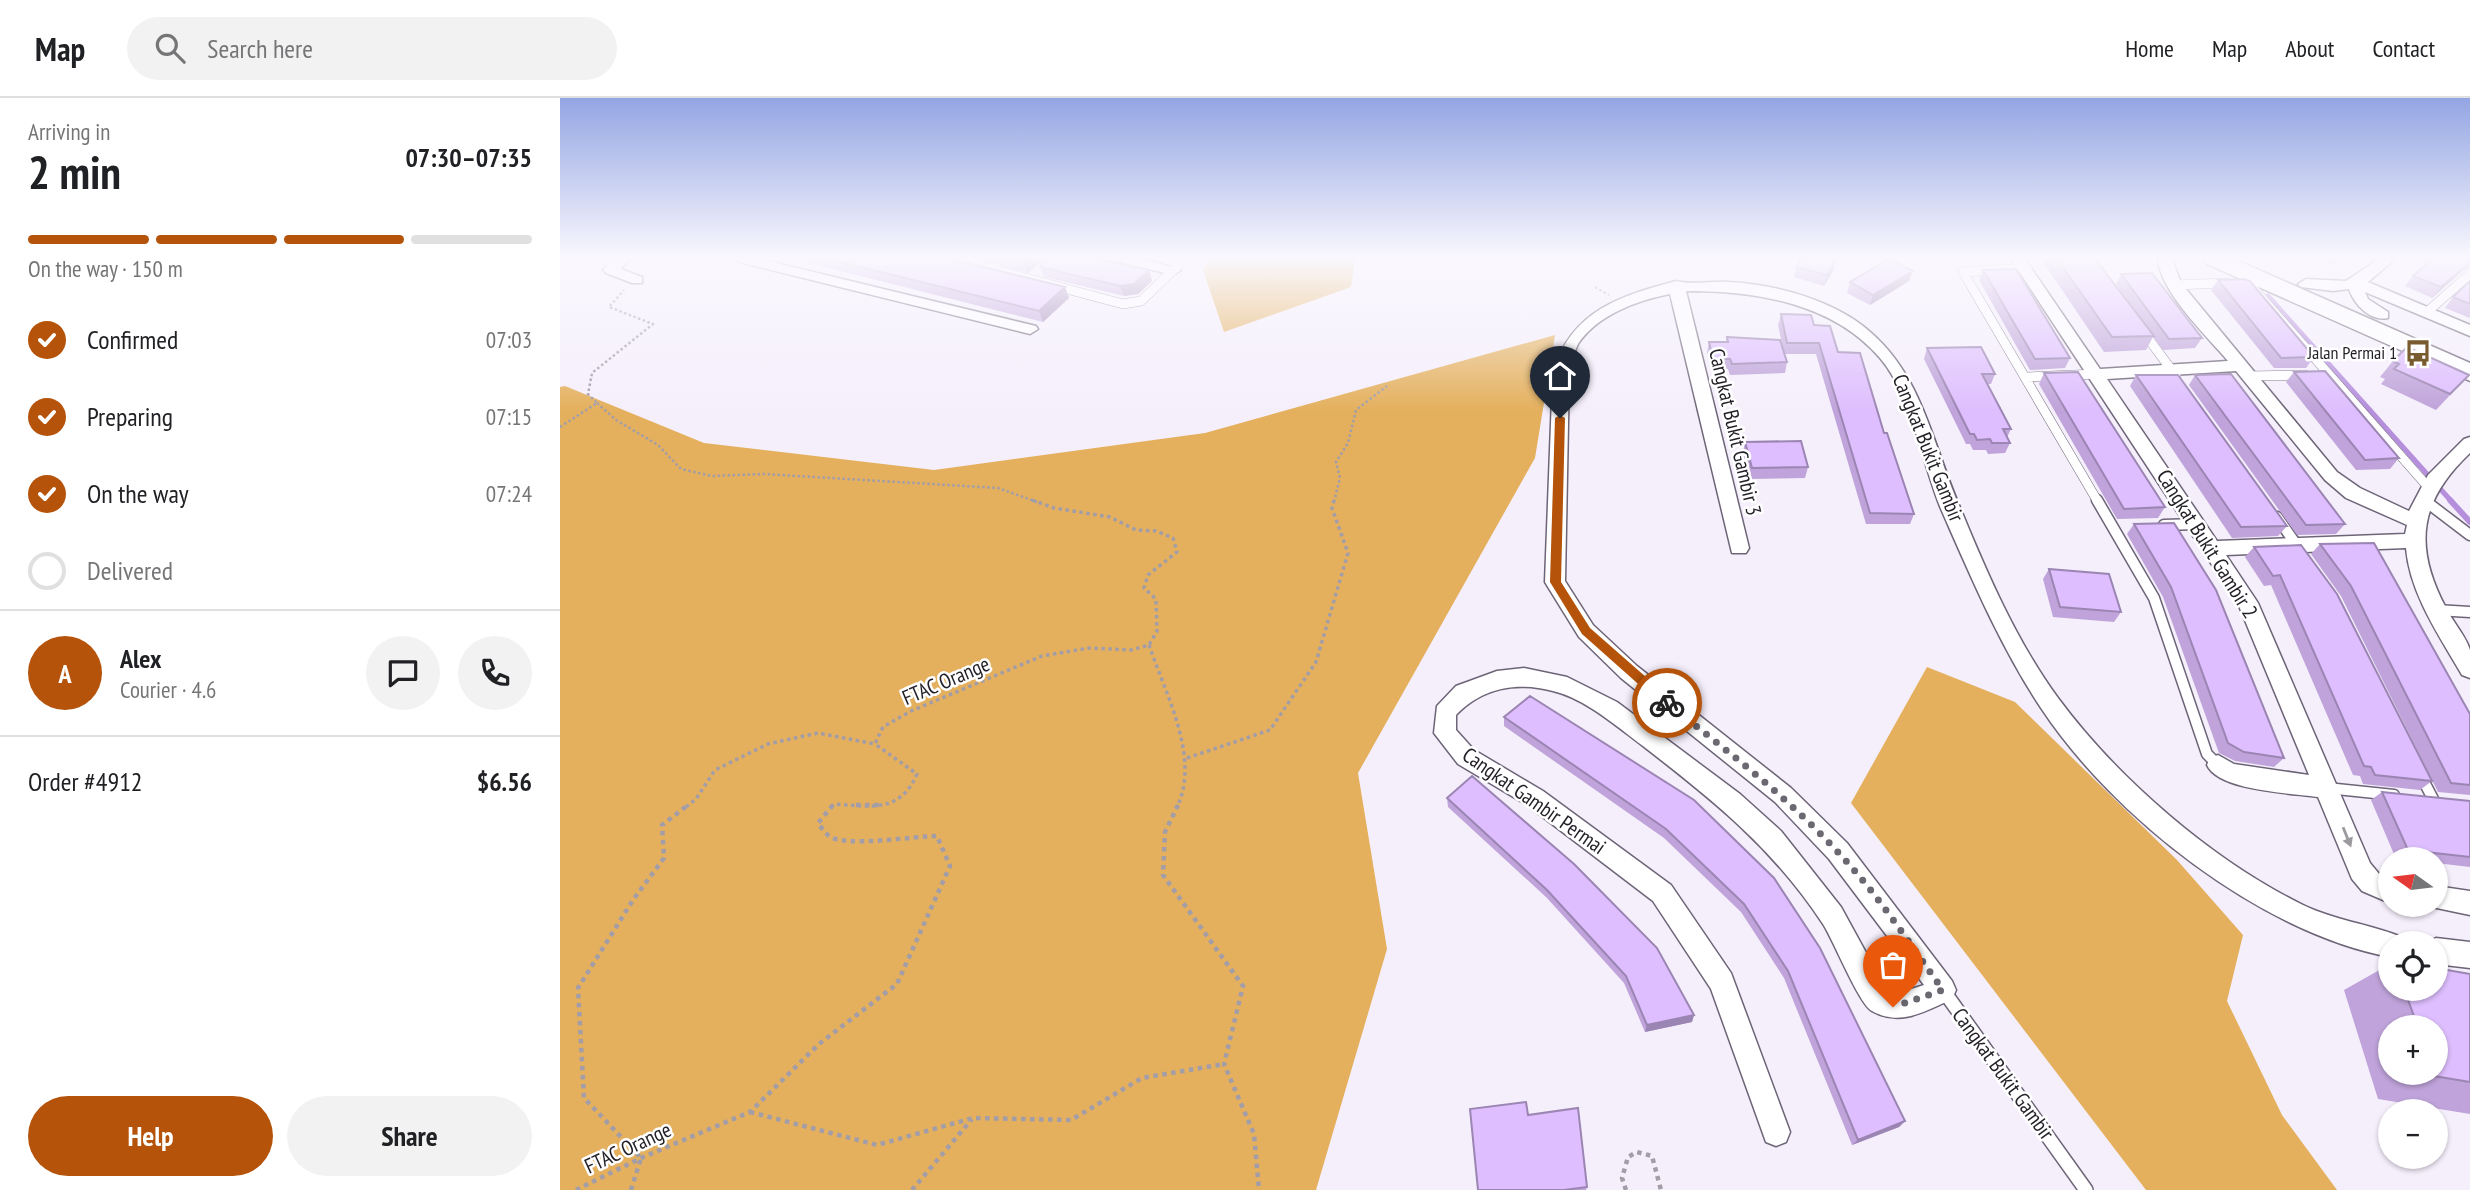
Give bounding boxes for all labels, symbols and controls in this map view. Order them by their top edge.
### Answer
search box [127,17,617,80]
text: Map [35,27,85,70]
icon: search [151,29,189,67]
text: Search here [207,32,313,65]
text: Home [2125,33,2174,64]
text: Map [2212,33,2247,64]
text: About [2285,33,2334,64]
text: Contact [2372,33,2435,64]
text: Arriving in [28,117,110,146]
text: 07:30–07:35 [405,141,532,174]
text: 2 min [28,142,121,202]
text: On the way · 150 m [28,254,183,283]
icon: check [28,321,66,359]
text: Confirmed [87,323,178,356]
text: 07:03 [486,325,532,354]
bus stop icon: Jalan Permai 1 [2403,338,2433,368]
place label: Jalan Permai 1 [2307,341,2397,364]
pin [1530,346,1590,418]
street label: Cangkat Bukit Gambir 3 [1703,346,1768,518]
icon: home [1541,357,1579,395]
street label: Cangkat Bukit Gambir [1887,370,1970,526]
icon: check [28,398,66,436]
text: Preparing [87,400,173,433]
text: 07:15 [486,402,532,431]
street label: Cangkat Bukit Gambir 2 [2151,464,2264,623]
icon: check [28,475,66,513]
text: On the way [87,477,189,510]
text: 07:24 [486,479,532,508]
text: Delivered [87,554,173,587]
button: chat [366,636,440,710]
button: phone [458,636,532,710]
text: Alex [120,642,161,675]
street label: FTAC Orange [898,650,994,711]
text: A [58,657,72,690]
courier [1632,668,1702,738]
text: Courier · 4.6 [120,675,216,704]
icon: bike [1648,684,1686,722]
street label: Cangkat Gambir Permai [1457,741,1611,860]
text: Order #4912 [28,765,143,798]
text: $6.56 [477,765,532,798]
one-way arrow [2341,827,2352,848]
north arrow [2378,847,2448,917]
map controls [2378,847,2448,1169]
button: locate [2378,931,2448,1001]
pin [1863,935,1923,1007]
icon: bag [1874,946,1912,984]
street label: Cangkat Bukit Gambir [1946,1002,2060,1145]
button: + [2378,1015,2448,1085]
button: Help [28,1096,273,1176]
button: Share [287,1096,532,1176]
button: − [2378,1099,2448,1169]
street label: FTAC Orange [580,1116,675,1179]

